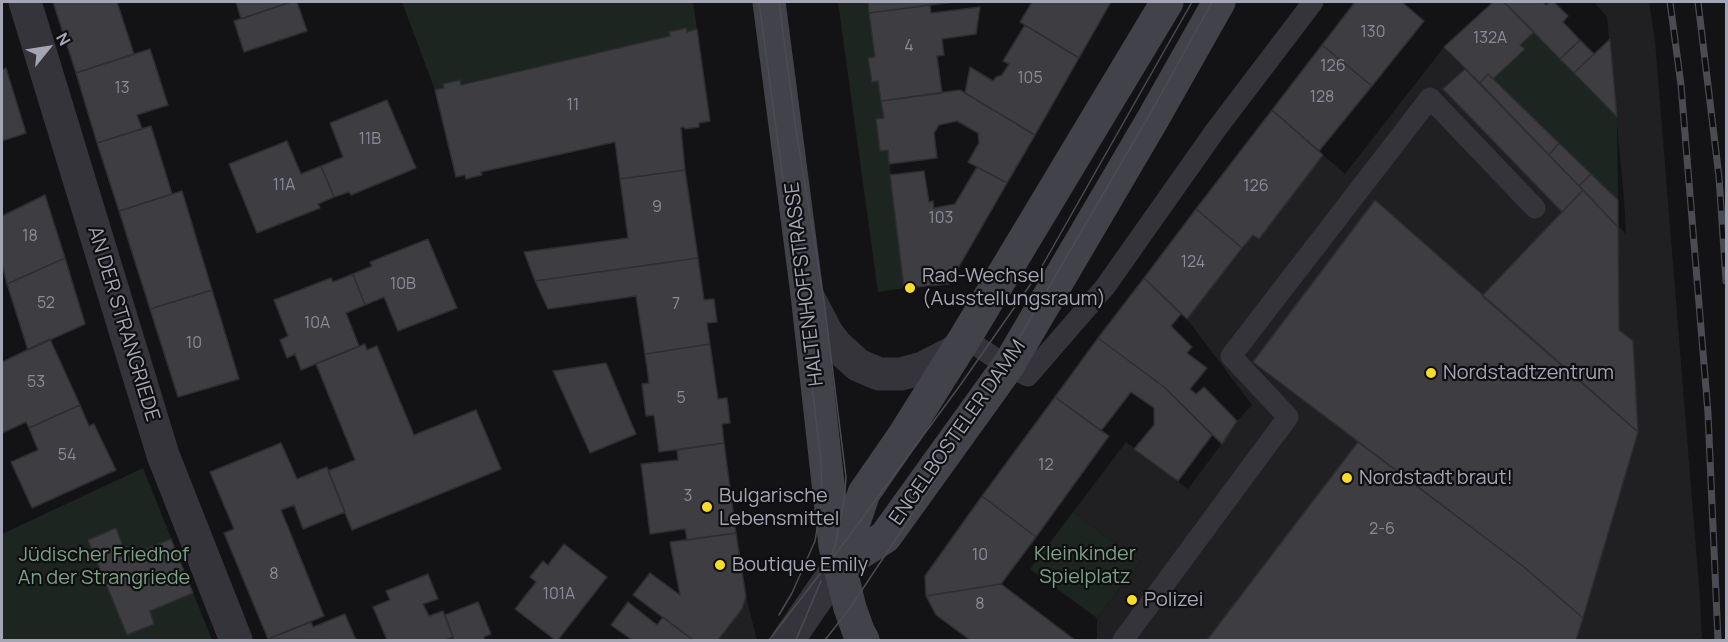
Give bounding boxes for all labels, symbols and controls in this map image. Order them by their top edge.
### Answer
north arrow [18,18,78,78]
house number: 130 [1361,23,1385,43]
text: N [51,29,76,49]
house number: 132A [1473,29,1507,49]
house number: 4 [904,37,914,57]
house number: 126 [1320,57,1346,77]
house number: 105 [1017,69,1043,89]
house number: 13 [114,79,130,99]
house number: 128 [1310,88,1334,108]
house number: 11 [567,96,579,116]
house number: 11B [359,130,381,150]
house number: 11A [273,176,295,196]
house number: 126 [1243,177,1269,197]
street label: HALTENHOFFSTRASSE [781,181,829,387]
house number: 9 [652,198,662,218]
house number: 103 [929,209,953,229]
street label: AN DER STRANGRIEDE [82,224,164,424]
house number: 18 [22,227,38,247]
house number: 124 [1181,253,1205,273]
place label: Rad-Wechsel (Ausstellungsraum) [922,264,1106,311]
house number: 10B [390,275,416,295]
marker: Rad-Wechsel (Ausstellungsraum) [903,281,917,295]
house number: 52 [37,294,55,314]
house number: 7 [672,295,680,315]
house number: 10A [304,314,330,334]
house number: 10 [186,334,202,354]
street label: ENGELBOSTELER DAMM [885,336,1031,530]
place label: Nordstadtzentrum [1443,361,1614,385]
marker: Nordstadtzentrum [1424,366,1438,380]
house number: 53 [27,373,45,393]
house number: 5 [676,389,686,409]
house number: 54 [58,446,76,466]
house number: 12 [1038,456,1054,476]
place label: Nordstadt braut! [1359,466,1513,490]
marker: Nordstadt braut! [1340,471,1354,485]
place label: Bulgarische Lebensmittel [719,484,839,531]
house number: 3 [684,487,692,507]
marker: Bulgarische Lebensmittel [700,500,714,514]
house number: 2-6 [1369,520,1395,540]
park label: Kleinkinder Spielplatz [1034,542,1136,589]
park label: Jüdischer Friedhof An der Strangriede [18,543,190,590]
house number: 10 [972,546,988,566]
place label: Boutique Emily [732,553,868,577]
marker: Boutique Emily [713,558,727,572]
house number: 8 [269,565,279,585]
house number: 101A [543,585,575,605]
place label: Polizei [1144,588,1203,612]
marker: Polizei [1125,593,1139,607]
house number: 8 [975,595,985,615]

